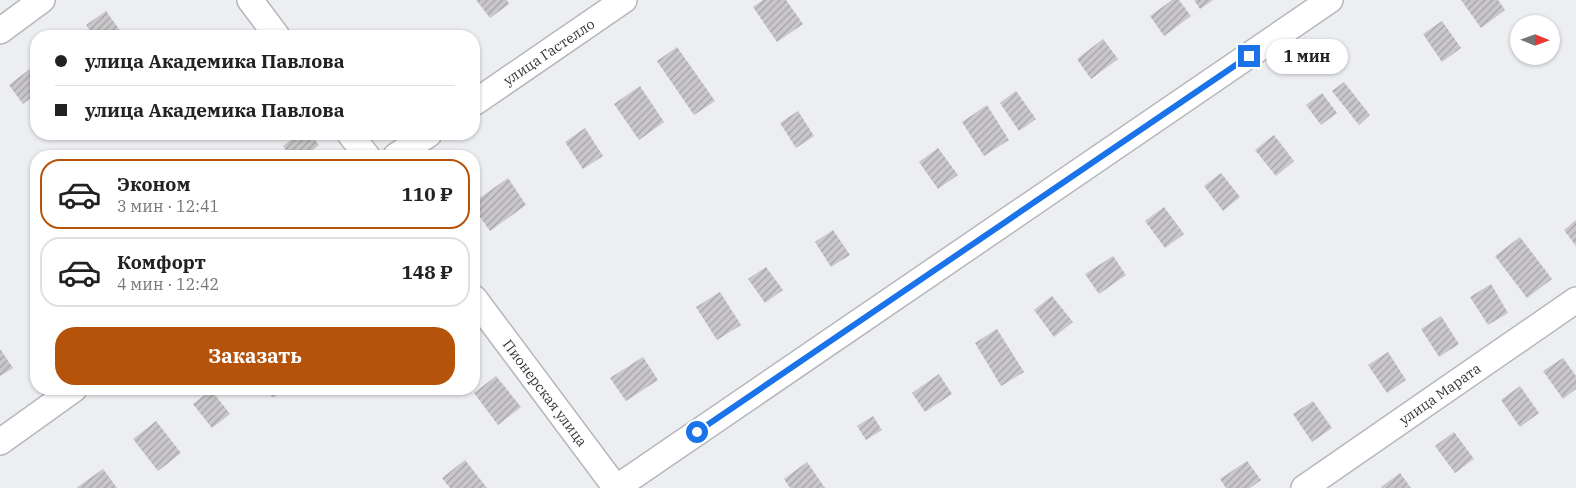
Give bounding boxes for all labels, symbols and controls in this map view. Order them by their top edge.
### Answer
street label: улица Гастелло [500,15,598,89]
north arrow [1510,15,1560,65]
map controls [1510,15,1560,65]
callout: 1 мин [1266,38,1349,74]
route end [1238,45,1260,67]
text: 1 мин [1284,46,1330,66]
text: улица Академика Павлова [85,49,345,73]
text: улица Академика Павлова [85,98,345,122]
icon: car [57,172,102,217]
text: Эконом [117,172,190,196]
text: 110 ₽ [401,182,453,206]
text: 3 мин · 12:41 [117,196,219,216]
icon: car [57,250,102,295]
text: Комфорт [117,250,206,274]
text: 148 ₽ [401,260,453,284]
text: 4 мин · 12:42 [117,274,219,294]
button: Заказать [55,327,455,385]
street label: Пионерская улица [499,336,591,450]
street label: улица Марата [1396,359,1485,429]
route start [686,421,708,443]

